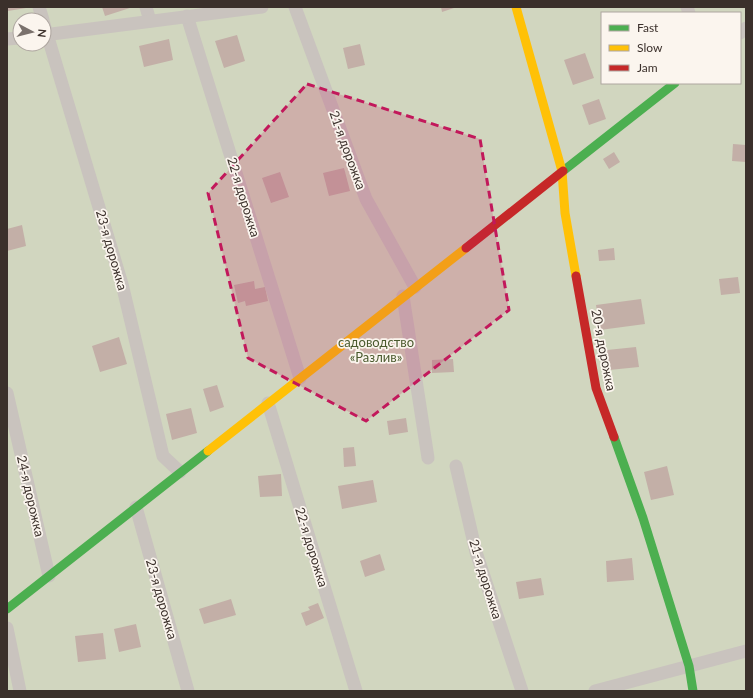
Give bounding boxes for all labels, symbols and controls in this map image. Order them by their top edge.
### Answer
north arrow [12,12,52,52]
legend [601,12,741,84]
text: Fast [637,20,659,35]
text: N [35,28,49,38]
text: Slow [637,40,663,55]
text: Jam [637,60,658,75]
street label: 21-я дорожка [326,108,370,192]
street label: 22-я дорожка [224,155,264,239]
street label: 23-я дорожка [93,208,131,292]
street label: 20-я дорожка [588,308,620,392]
park label: садоводство «Разлив» [338,334,414,365]
street label: 24-я дорожка [14,454,48,538]
street label: 22-я дорожка [292,505,332,589]
street label: 21-я дорожка [466,537,506,621]
street label: 23-я дорожка [143,557,181,641]

